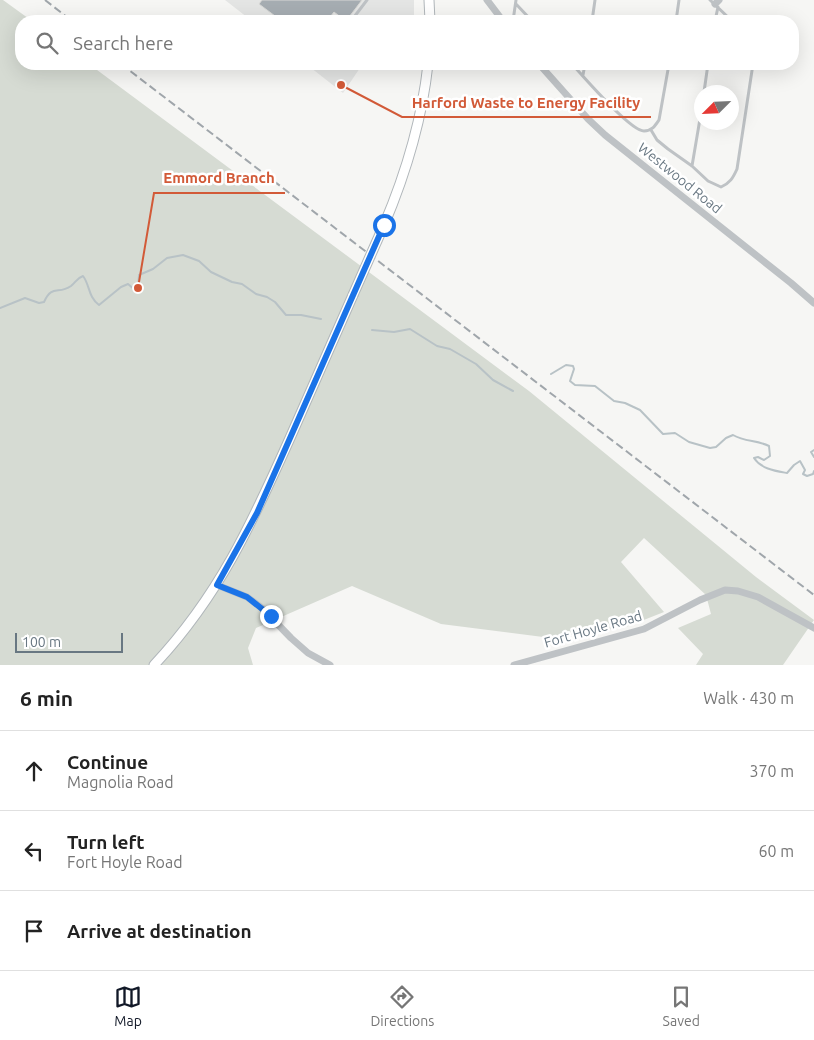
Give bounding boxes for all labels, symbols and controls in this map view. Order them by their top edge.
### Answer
search box [15,15,799,70]
icon: search [33,29,61,57]
text: Search here [73,32,173,54]
north arrow [694,85,739,130]
callout: Harford Waste to Energy Facility [402,87,651,117]
text: Harford Waste to Energy Facility [412,94,640,111]
street label: Westwood Road [635,139,725,217]
callout: Emmord Branch [154,163,285,193]
text: Emmord Branch [163,169,275,186]
route start [373,214,396,237]
route end [260,605,283,628]
street label: Fort Hoyle Road [542,607,644,651]
scale bar [15,630,122,653]
text: 100 m [22,634,61,650]
text: 6 min [20,686,73,710]
text: Walk · 430 m [703,689,794,707]
text: Continue [67,751,148,773]
icon: ahead [20,757,48,785]
text: 370 m [749,762,794,780]
text: Magnolia Road [67,773,174,791]
text: Turn left [67,831,145,853]
icon: left [20,837,48,865]
text: 60 m [758,842,794,860]
text: Fort Hoyle Road [67,853,183,871]
icon: arrive [20,917,48,945]
text: Arrive at destination [67,920,252,942]
tab: Map [114,983,142,1029]
tab: Directions [370,983,434,1029]
tab: Saved [663,983,700,1029]

